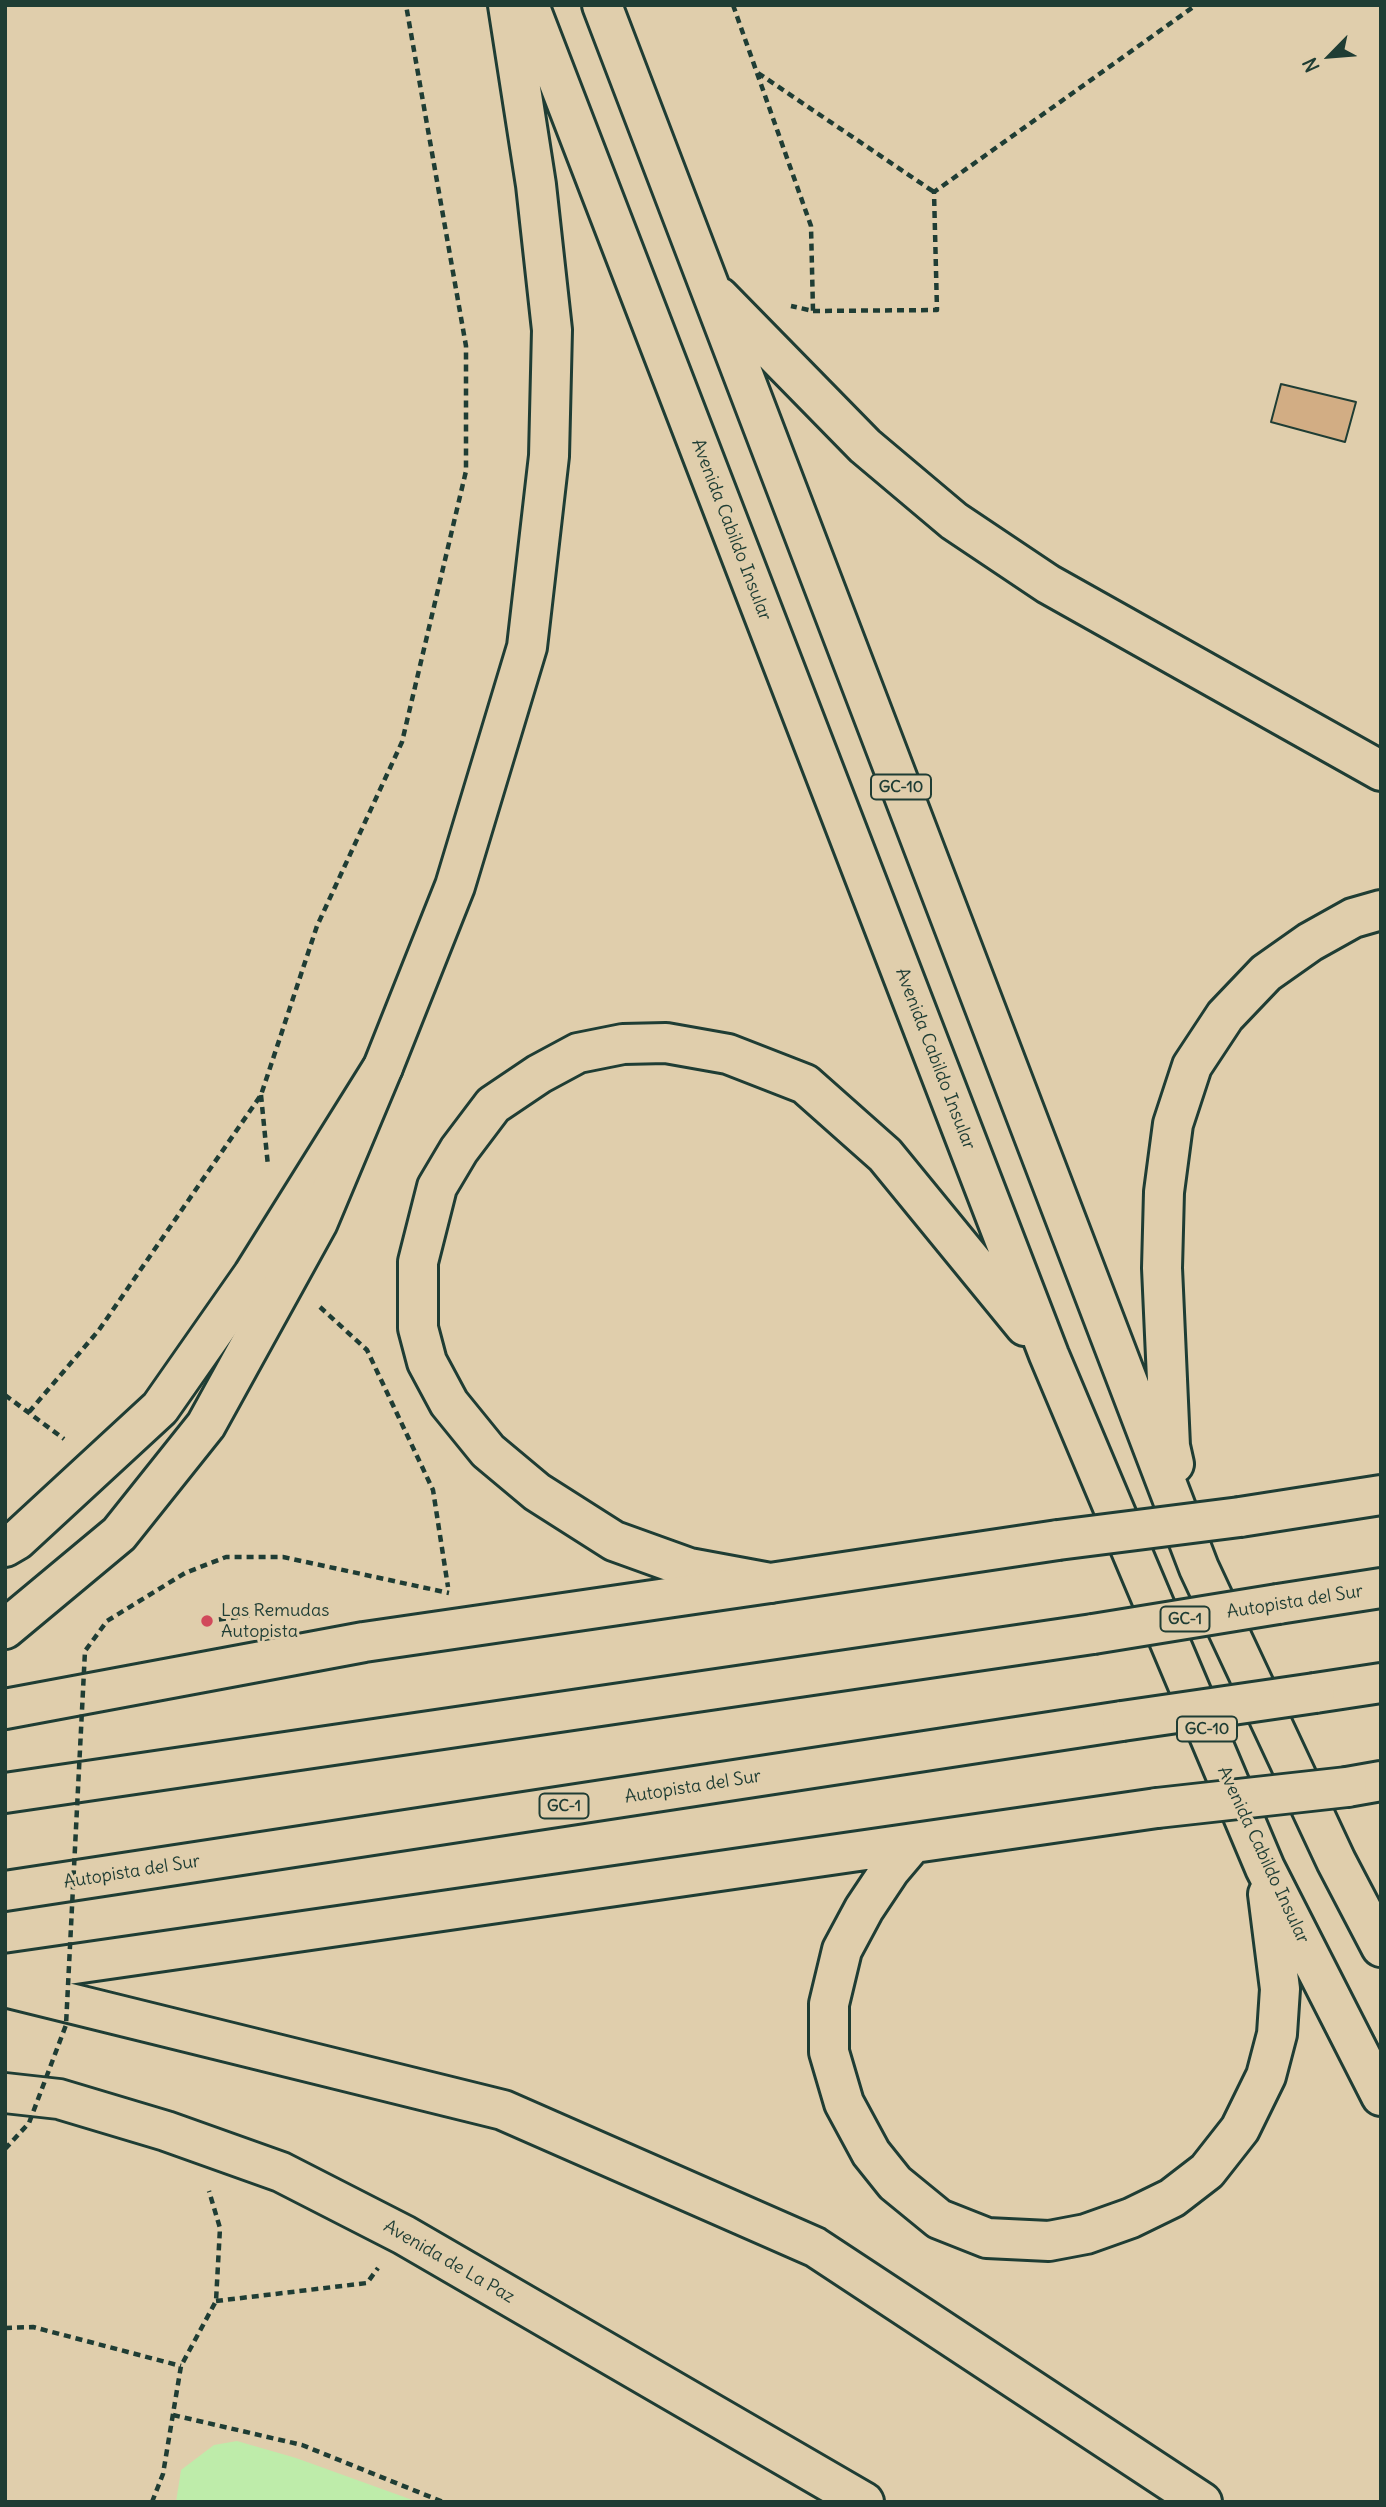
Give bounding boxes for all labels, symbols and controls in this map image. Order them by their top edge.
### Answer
north arrow [1295,21,1365,91]
text: N [1297,54,1325,76]
street label: Avenida Cabildo Insular [686,436,776,624]
road number: GC-10 [871,774,931,800]
street label: Avenida Cabildo Insular [890,965,980,1153]
street label: Autopista del Sur [1225,1581,1365,1623]
place label: Las Remudas Autopista [221,1600,329,1642]
road number: GC-1 [1160,1606,1210,1632]
marker: Las Remudas Autopista [199,1613,215,1629]
road number: GC-10 [1177,1716,1237,1742]
street label: Avenida Cabildo Insular [1212,1763,1314,1947]
street label: Autopista del Sur [623,1766,763,1808]
road number: GC-1 [540,1794,588,1818]
street label: Autopista del Sur [62,1851,202,1893]
street label: Avenida de La Paz [380,2216,518,2308]

